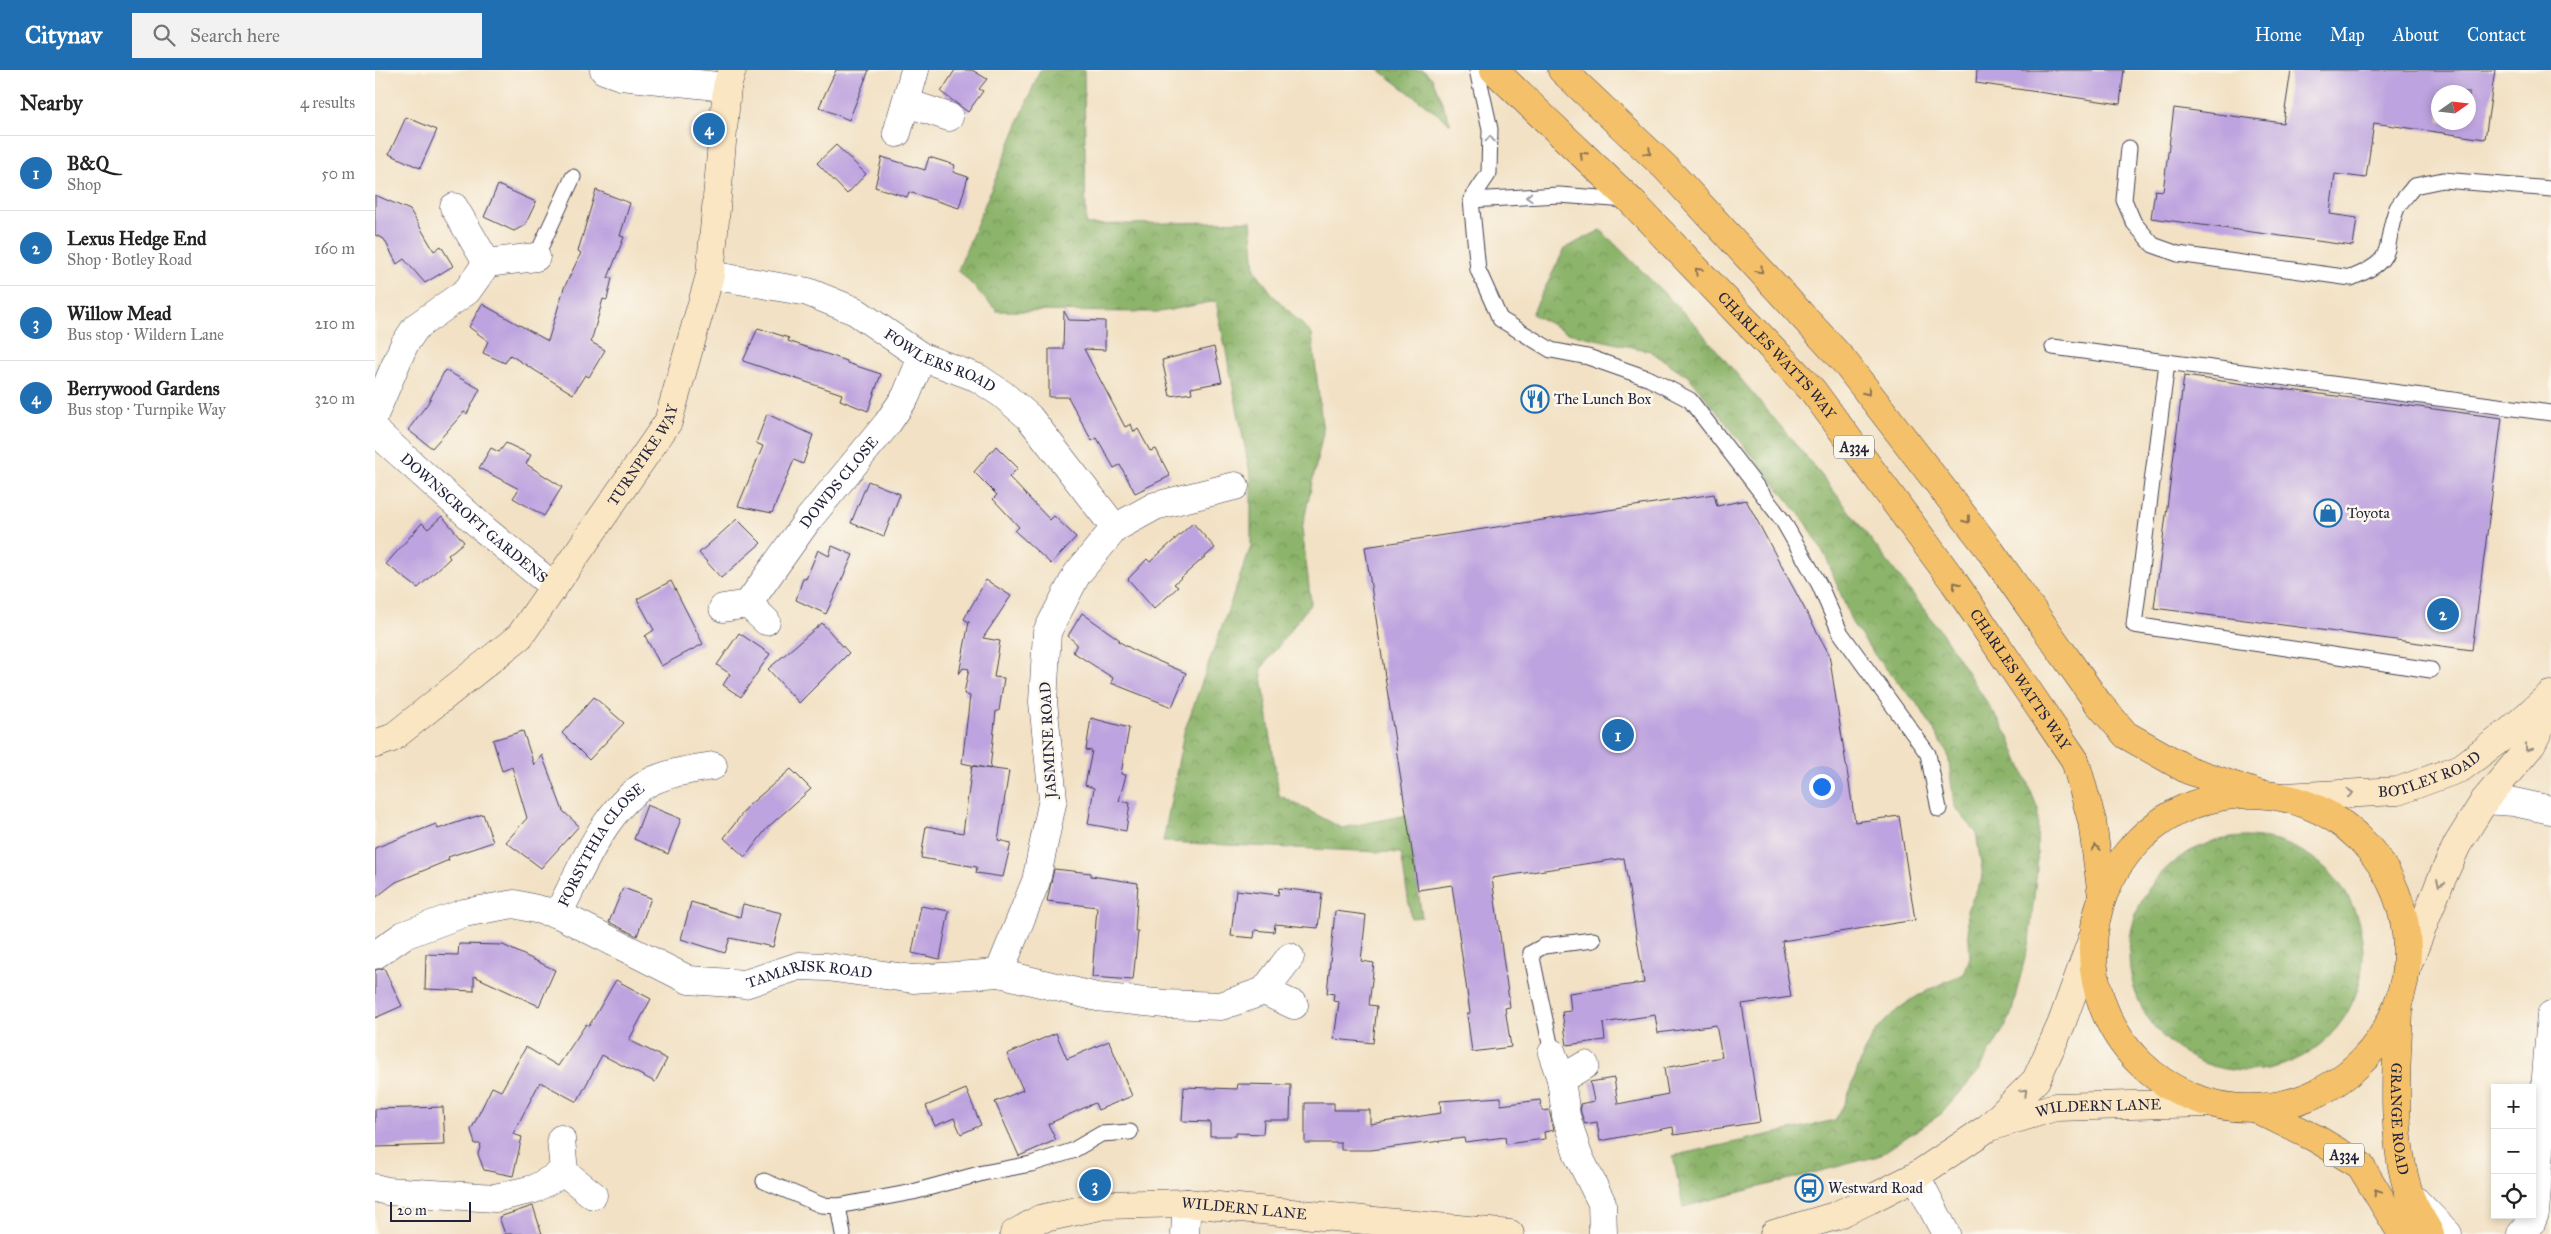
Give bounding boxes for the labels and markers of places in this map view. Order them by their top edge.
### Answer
pin: 4 [693,110,725,148]
restaurant icon: The Lunch Box [1520,384,1550,414]
place label: The Lunch Box [1554,390,1652,408]
shop icon: Toyota [2313,498,2343,528]
place label: Toyota [2347,504,2390,522]
pin: 2 [2427,595,2459,633]
pin: 1 [1602,716,1634,754]
pin: 3 [1079,1166,1111,1204]
bus stop icon: Westward Road [1794,1173,1824,1203]
place label: Westward Road [1828,1179,1924,1197]

